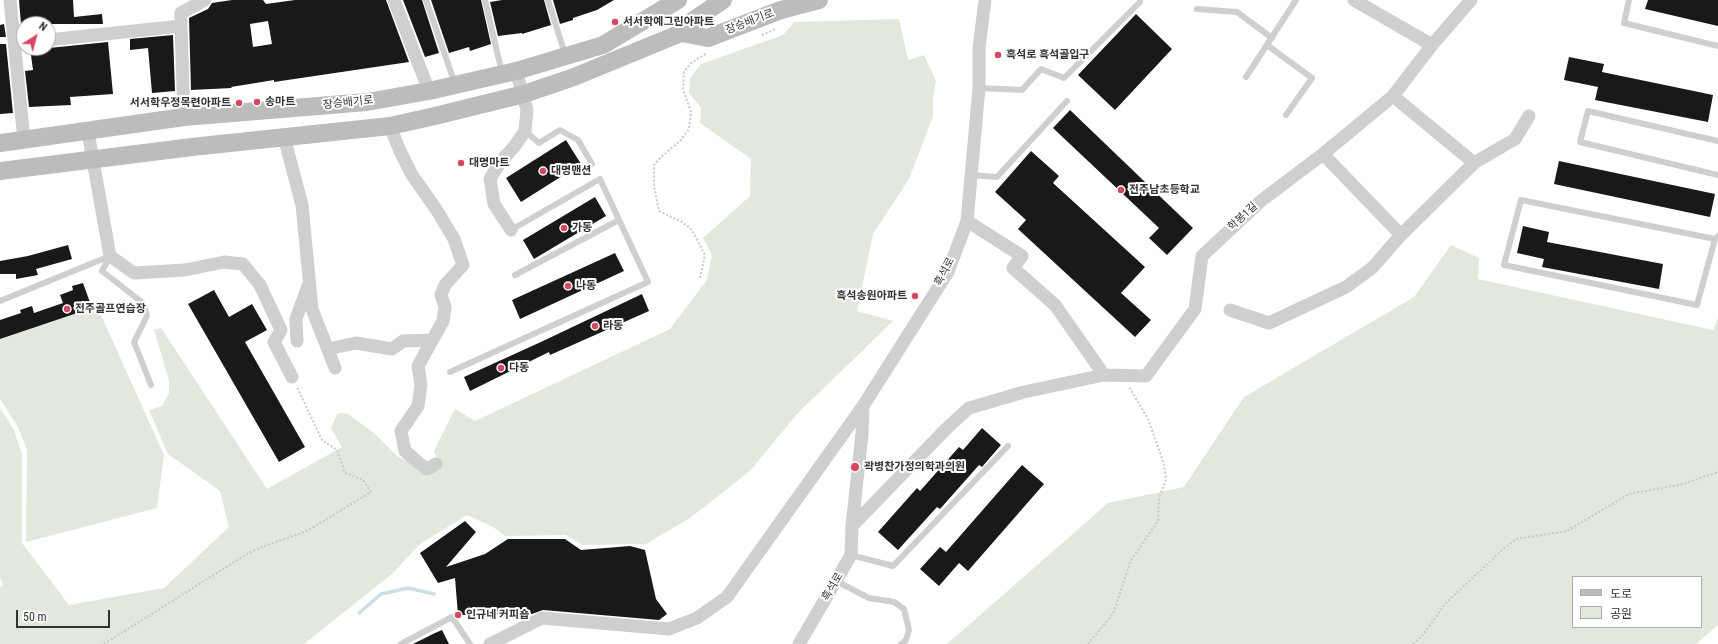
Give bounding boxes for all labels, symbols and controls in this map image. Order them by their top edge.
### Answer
street label: 장승배기로 [724,7,776,37]
place label: 서서학예그린아파트 [623,15,714,29]
north arrow [16,16,56,56]
marker: 서서학예그린아파트 [610,17,620,27]
text: N [36,19,49,34]
place label: 흑석로 흑석골입구 [1006,48,1089,62]
marker: 흑석로 흑석골입구 [993,50,1003,60]
street label: 장승배기로 [322,94,374,112]
place label: 송마트 [265,95,295,109]
place label: 서서학우정목련아파트 [130,96,231,110]
marker: 송마트 [252,97,262,107]
marker: 서서학우정목련아파트 [234,98,244,108]
place label: 대명마트 [469,156,509,170]
marker: 대명마트 [456,158,466,168]
place label: 대명맨션 [551,164,591,178]
marker: 대명맨션 [538,166,548,176]
place label: 전주남초등학교 [1129,183,1200,197]
marker: 전주남초등학교 [1116,185,1126,195]
street label: 학봉1길 [1225,200,1261,234]
place label: 가동 [572,221,592,235]
marker: 가동 [559,223,569,233]
street label: 흑석로 [932,255,958,289]
place label: 나동 [576,279,596,293]
marker: 나동 [563,281,573,291]
place label: 흑석송원아파트 [836,289,907,303]
marker: 흑석송원아파트 [910,291,920,301]
place label: 전주골프연습장 [75,302,146,316]
marker: 전주골프연습장 [62,304,72,314]
place label: 라동 [603,319,623,333]
marker: 라동 [590,321,600,331]
place label: 다동 [509,361,529,375]
marker: 다동 [496,363,506,373]
place label: 곽병찬가정의학과의원 [864,460,965,474]
marker: 곽병찬가정의학과의원 [849,461,861,473]
street label: 흑석로 [820,571,846,603]
legend [1572,576,1702,628]
text: 도로 [1610,587,1632,601]
scale bar [18,602,112,628]
text: 공원 [1610,607,1632,621]
place label: 인규네 커피숍 [466,608,529,622]
text: 50 m [23,610,47,624]
marker: 인규네 커피숍 [453,610,463,620]

